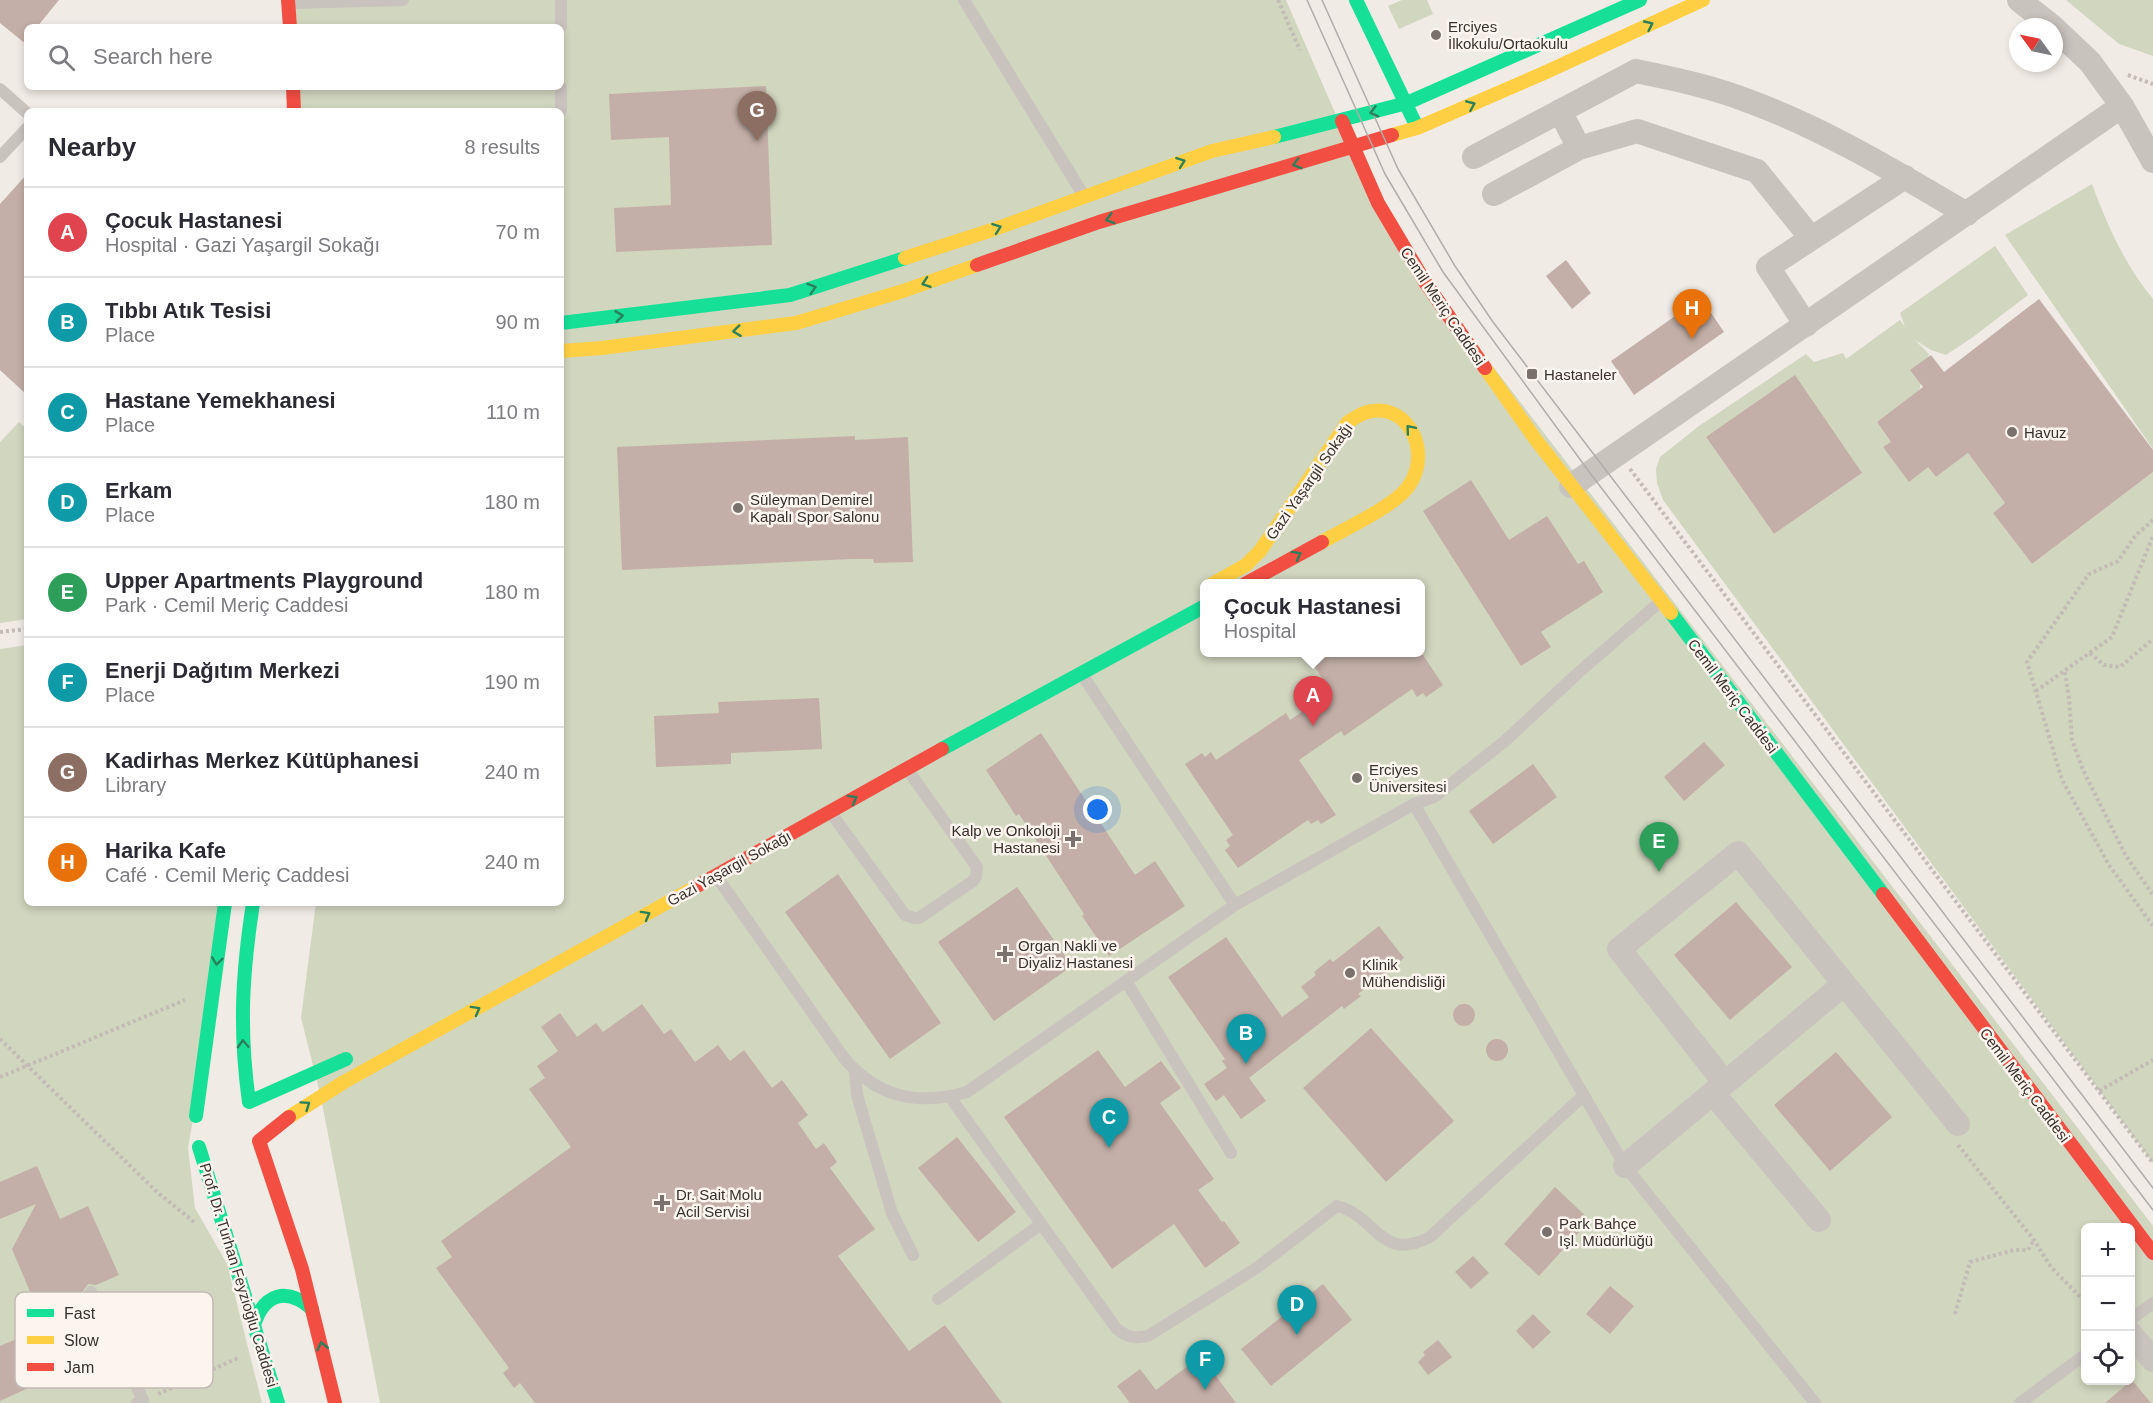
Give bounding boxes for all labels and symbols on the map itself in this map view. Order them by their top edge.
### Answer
place label: Erciyes İlkokulu/Ortaokulu [1448,18,1568,52]
north arrow [2009,18,2063,72]
one-way arrow [1643,20,1654,32]
marker: Erciyes İlkokulu/Ortaokulu [1429,28,1443,42]
pin: G [738,92,777,141]
one-way arrow [1465,100,1476,112]
one-way arrow [1369,104,1379,117]
one-way arrow [1175,157,1186,170]
one-way arrow [1292,157,1303,169]
one-way arrow [1105,211,1115,224]
one-way arrow [991,223,1002,236]
street label: Cemil Meriç Caddesi [1397,244,1489,368]
one-way arrow [921,276,932,288]
one-way arrow [806,283,817,295]
pin: H [1672,290,1712,339]
one-way arrow [615,310,624,323]
one-way arrow [733,324,742,336]
place label: Hastaneler [1544,366,1617,383]
marker: Hastaneler [1525,367,1539,381]
street label: Gazi Yaşargil Sokağı [1262,419,1356,543]
place label: Havuz [2024,424,2067,441]
one-way arrow [1406,425,1417,436]
marker: Havuz [2005,425,2019,439]
place label: Süleyman Demirel Kapalı Spor Salonu [750,491,879,525]
marker: Süleyman Demirel Kapalı Spor Salonu [731,501,745,515]
one-way arrow [1291,551,1301,562]
street label: Cemil Meriç Caddesi [1685,636,1781,756]
pin: A [1294,676,1332,726]
place label: Erciyes Üniversitesi [1369,761,1447,795]
marker: Erciyes Üniversitesi [1350,771,1364,785]
one-way arrow [847,795,857,806]
your location [1083,795,1112,824]
place label: Kalp ve Onkoloji Hastanesi [952,822,1060,856]
pin: E [1640,822,1678,872]
street label: Gazi Yaşargil Sokağı [664,827,794,909]
marker: Kalp ve Onkoloji Hastanesi [1064,830,1082,848]
one-way arrow [640,911,650,922]
place label: Organ Nakli ve Diyaliz Hastanesi [1018,937,1133,971]
marker: Organ Nakli ve Diyaliz Hastanesi [996,945,1014,963]
one-way arrow [211,956,223,966]
place label: Klinik Mühendisliği [1362,956,1445,990]
marker: Klinik Mühendisliği [1343,966,1357,980]
one-way arrow [470,1006,480,1017]
pin: B [1226,1014,1266,1064]
street label: Cemil Meriç Caddesi [1977,1025,2073,1145]
one-way arrow [236,1040,249,1049]
pin: C [1090,1098,1128,1148]
one-way arrow [299,1101,310,1112]
street label: Prof. Dr. Turhan Feyzioğlu Caddesi [197,1161,281,1389]
place label: Dr. Sait Molu Acil Servisi [676,1186,762,1220]
marker: Dr. Sait Molu Acil Servisi [653,1194,671,1212]
place label: Park Bahçe Işl. Müdürlüğü [1559,1215,1653,1249]
marker: Park Bahçe Işl. Müdürlüğü [1540,1225,1554,1239]
pin: D [1278,1286,1316,1335]
legend [15,1292,213,1388]
text: Fast [64,1305,96,1322]
text: Slow [64,1332,99,1349]
pin: F [1186,1340,1224,1390]
one-way arrow [316,1341,329,1351]
text: Jam [64,1359,94,1376]

